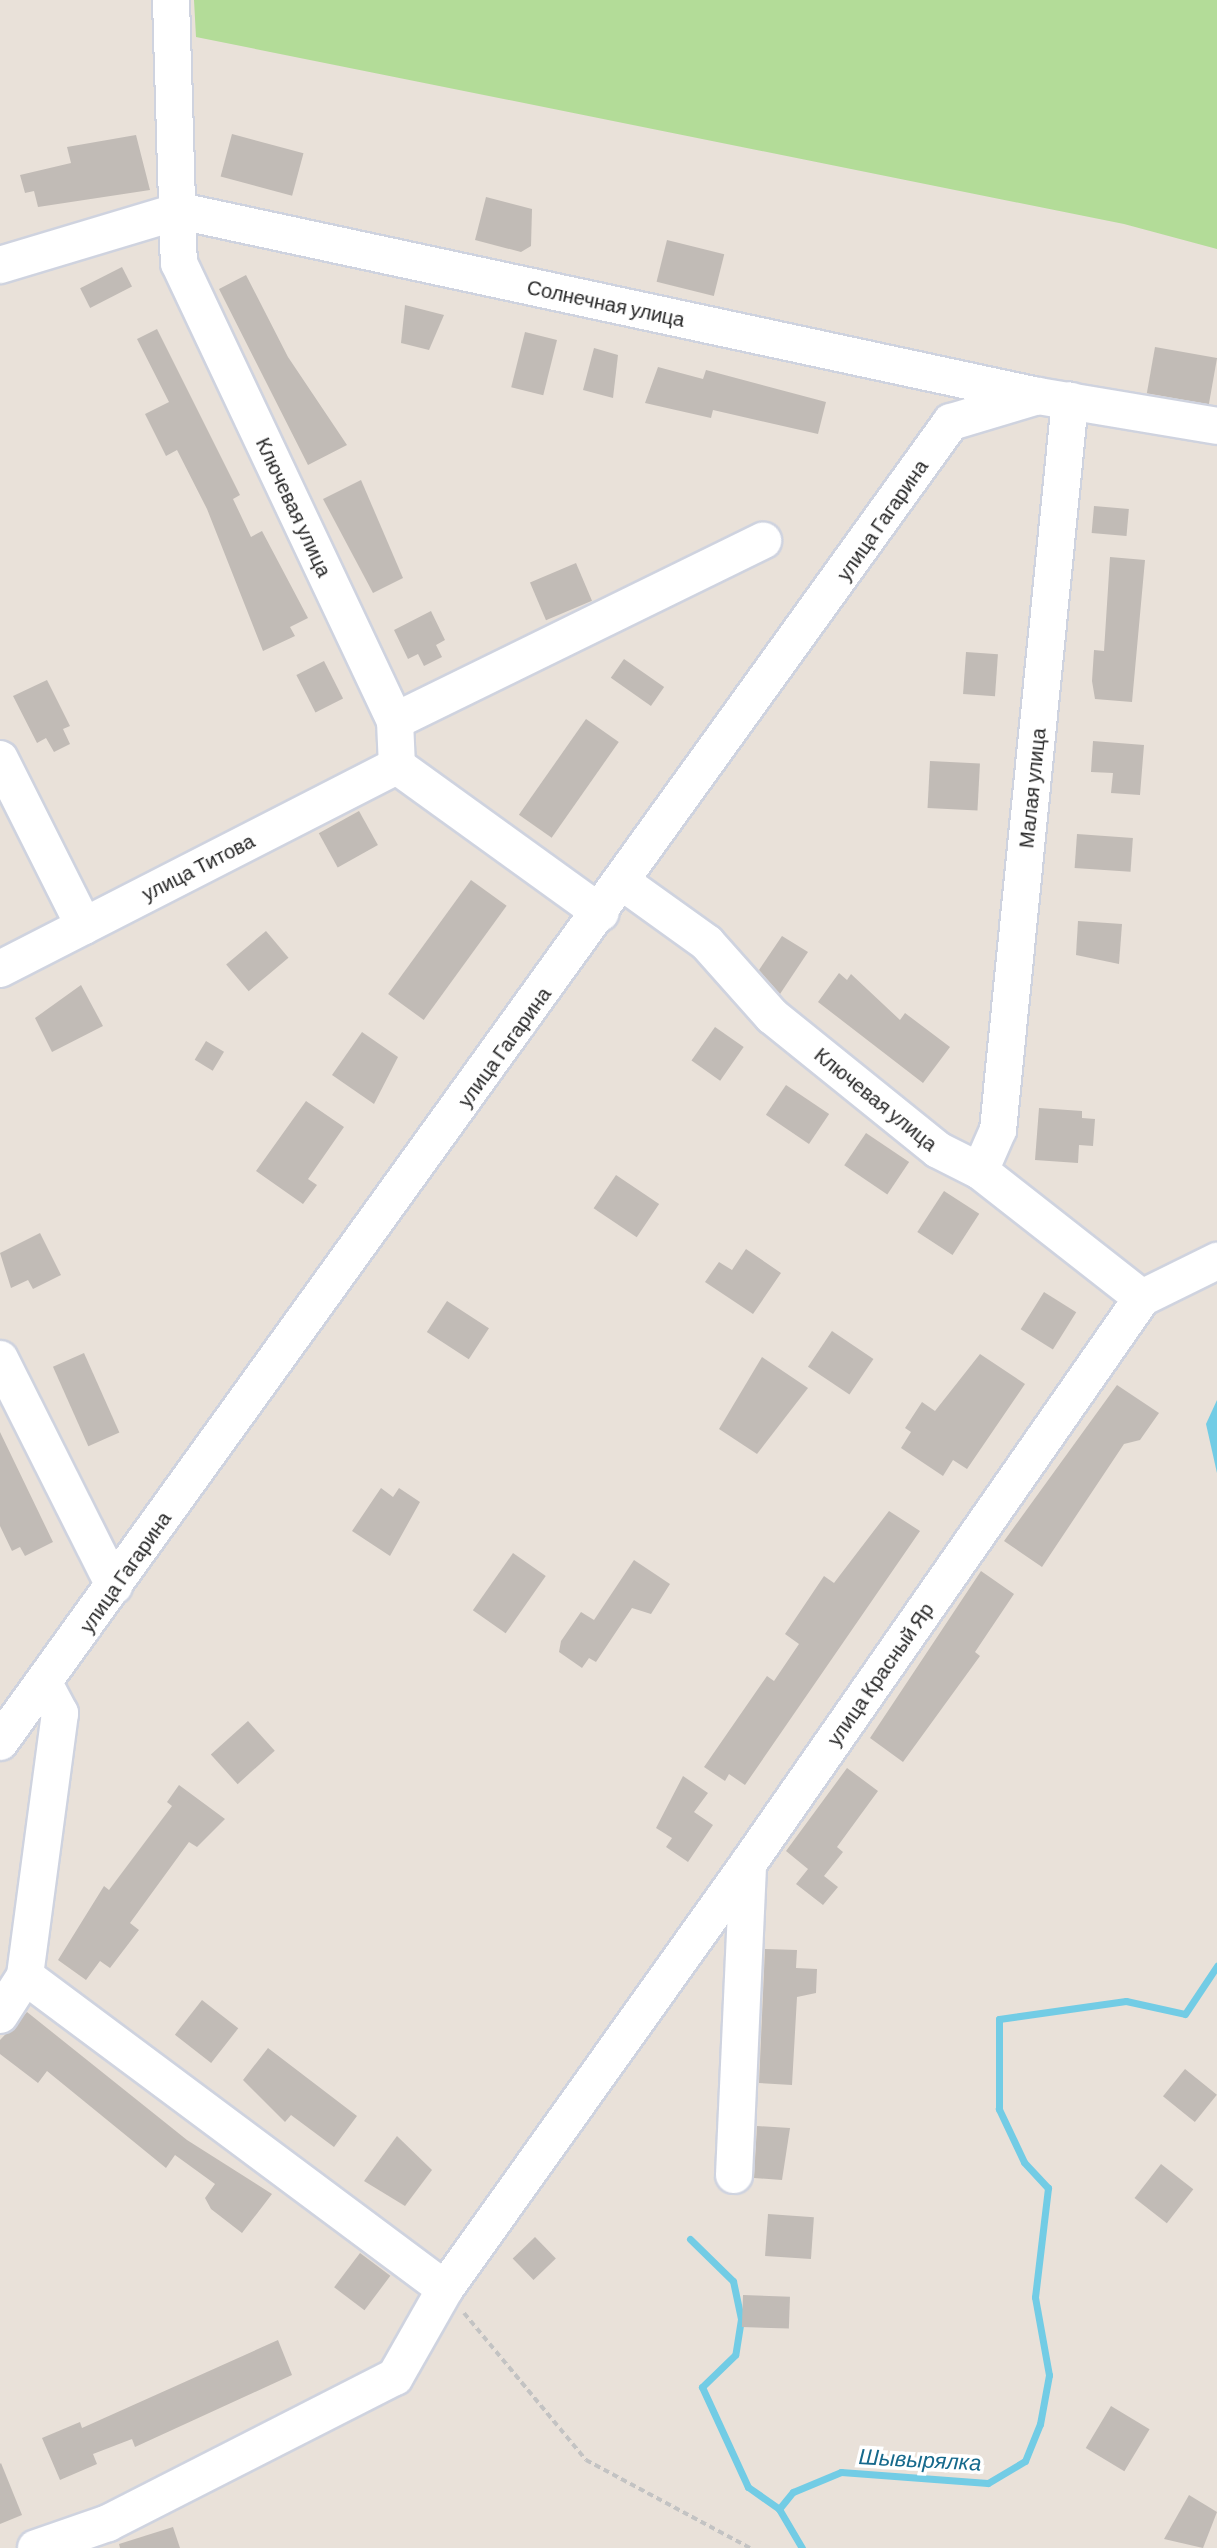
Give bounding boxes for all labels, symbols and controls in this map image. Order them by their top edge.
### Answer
street label: Солнечная улица [525,275,687,331]
street label: Ключевая улица [251,434,337,580]
street label: улица Гагарина [831,455,933,585]
street label: Малая улица [1014,727,1050,849]
street label: улица Титова [138,828,258,906]
street label: улица Гагарина [452,982,556,1112]
street label: Ключевая улица [810,1042,942,1156]
street label: улица Гагарина [74,1507,176,1637]
street label: улица Красный Яр [822,1598,938,1750]
water label: Шывырялка [858,2443,982,2475]

